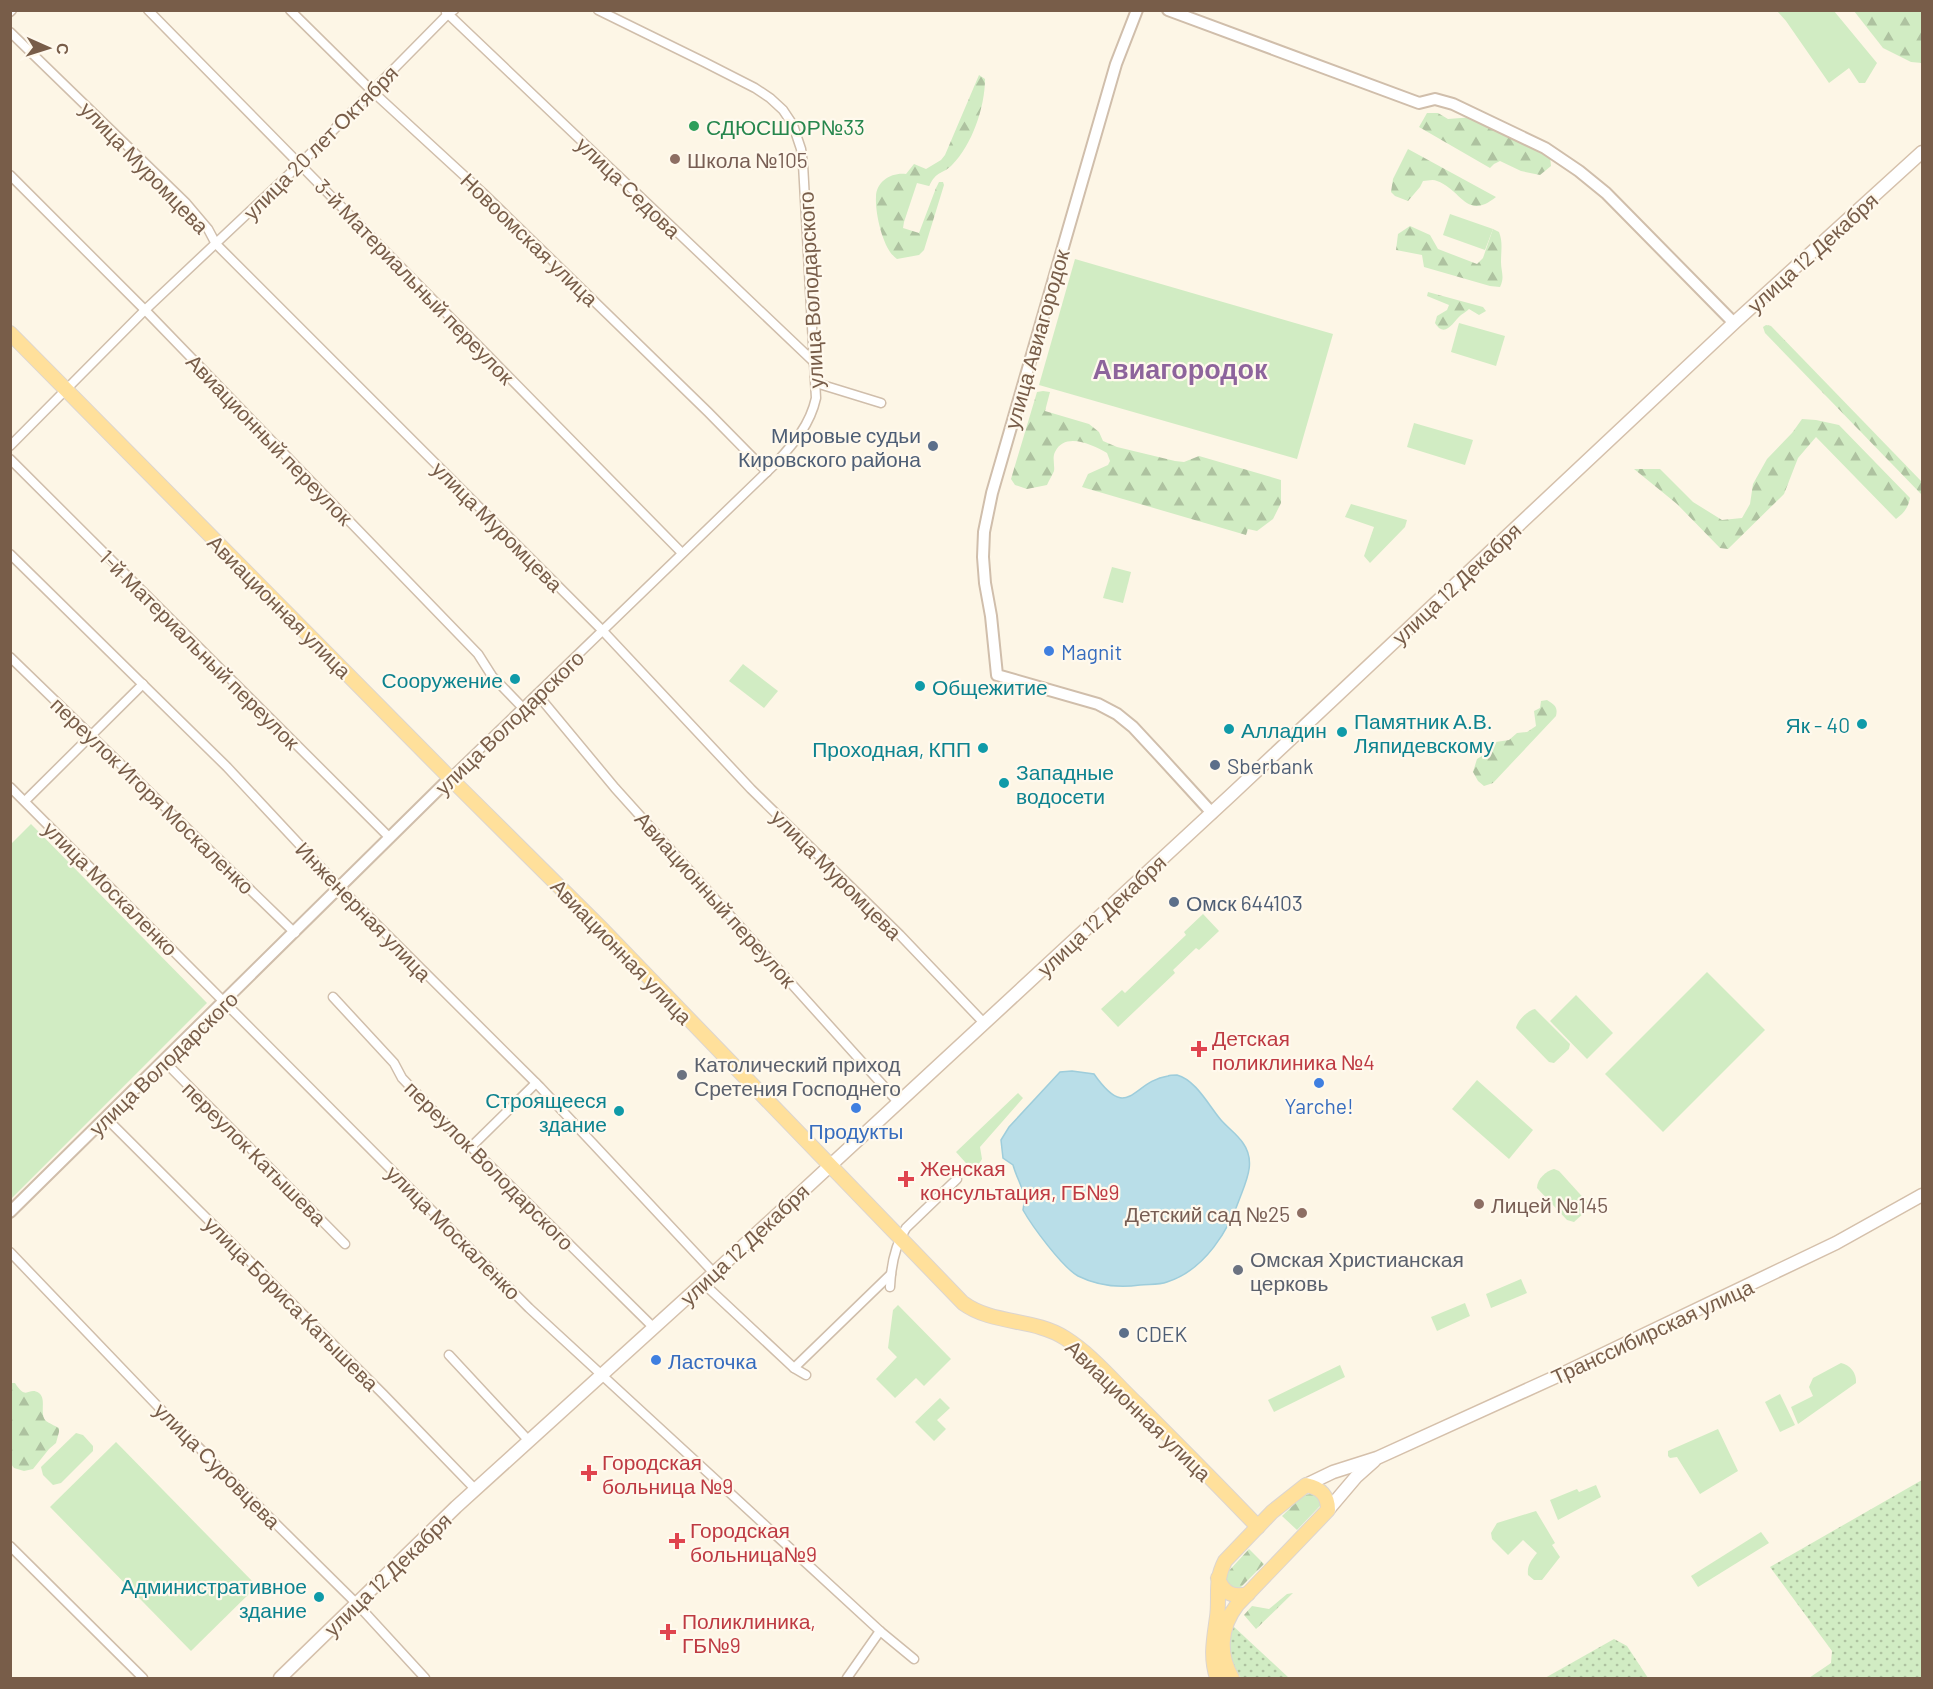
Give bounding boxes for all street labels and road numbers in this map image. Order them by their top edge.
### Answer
street label: улица 20 лет Октября [238,60,402,224]
street label: улица Муромцева [76,96,215,238]
street label: улица Седова [572,131,686,243]
street label: Новоомская улица [456,167,604,311]
street label: 3-й Материальный переулок [310,173,520,389]
street label: улица 12 Декабря [1742,187,1882,317]
street label: улица Володарского [792,191,828,389]
street label: улица Авиагородок [998,246,1074,432]
street label: Авиационный переулок [182,348,359,530]
street label: улица Муромцева [428,456,569,597]
street label: улица 12 Декабря [1386,517,1526,649]
street label: Авиационная улица [203,529,357,683]
street label: 1-й Материальный переулок [95,544,306,755]
street label: улица Володарского [429,645,589,799]
street label: переулок Игоря Москаленко [46,691,260,899]
street label: улица Муромцева [767,804,908,945]
street label: Авиационный переулок [630,806,802,993]
street label: улица Москаленко [39,816,183,960]
street label: Инженерная улица [291,836,437,986]
street label: улица 12 Декабря [1031,849,1171,981]
street label: Авиационная улица [546,873,698,1029]
street label: улица Володарского [83,986,243,1140]
street label: переулок Володарского [400,1075,580,1255]
street label: переулок Катышева [178,1076,332,1230]
street label: улица Москаленко [382,1160,526,1304]
street label: улица 12 Декабря [674,1178,814,1310]
street label: улица Бориса Катышева [200,1211,385,1396]
street label: Транссибирская улица [1547,1273,1757,1389]
street label: Авиационная улица [1061,1334,1217,1486]
street label: улица Суровцева [150,1397,286,1533]
street label: улица 12 Декабря [318,1507,456,1641]

